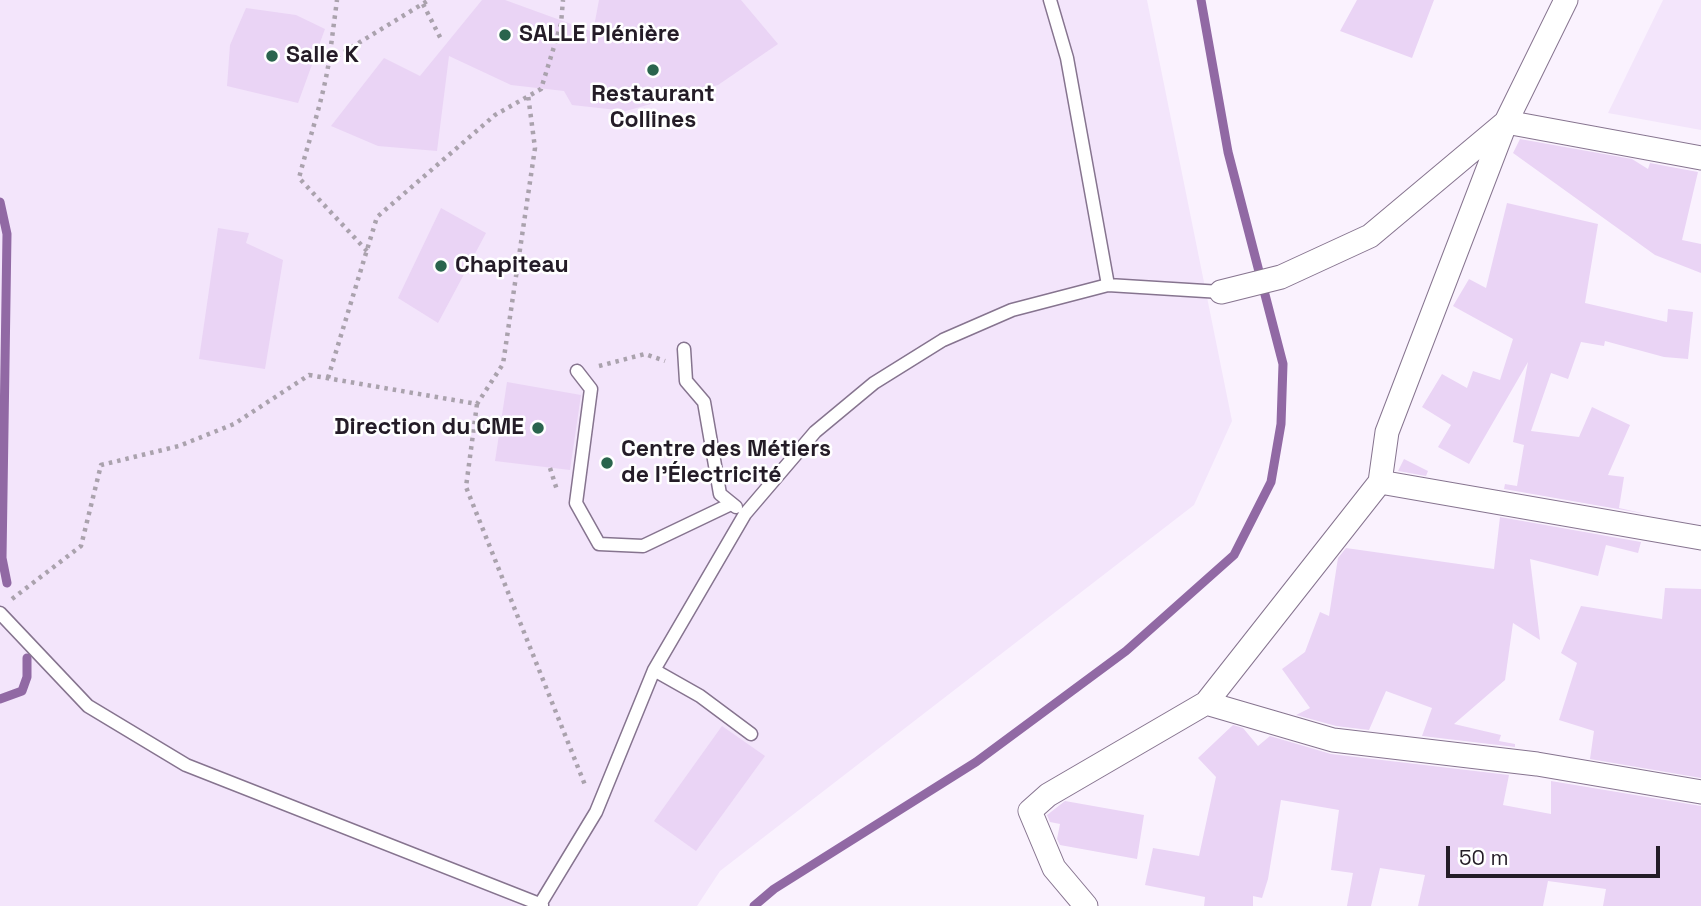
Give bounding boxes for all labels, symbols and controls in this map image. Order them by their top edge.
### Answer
place label: SALLE Plénière [519,21,680,49]
marker: SALLE Plénière [497,27,513,43]
place label: Salle K [286,42,359,70]
marker: Salle K [264,48,280,64]
marker: Restaurant Collines [645,62,661,78]
place label: Restaurant Collines [591,81,715,135]
place label: Chapiteau [455,252,569,280]
marker: Chapiteau [433,258,449,274]
place label: Direction du CME [334,414,524,442]
marker: Direction du CME [530,420,546,436]
place label: Centre des Métiers de l'Électricité [621,436,831,490]
marker: Centre des Métiers de l'Électricité [599,455,615,471]
scale bar [1449,832,1662,876]
text: 50 m [1459,844,1509,871]

